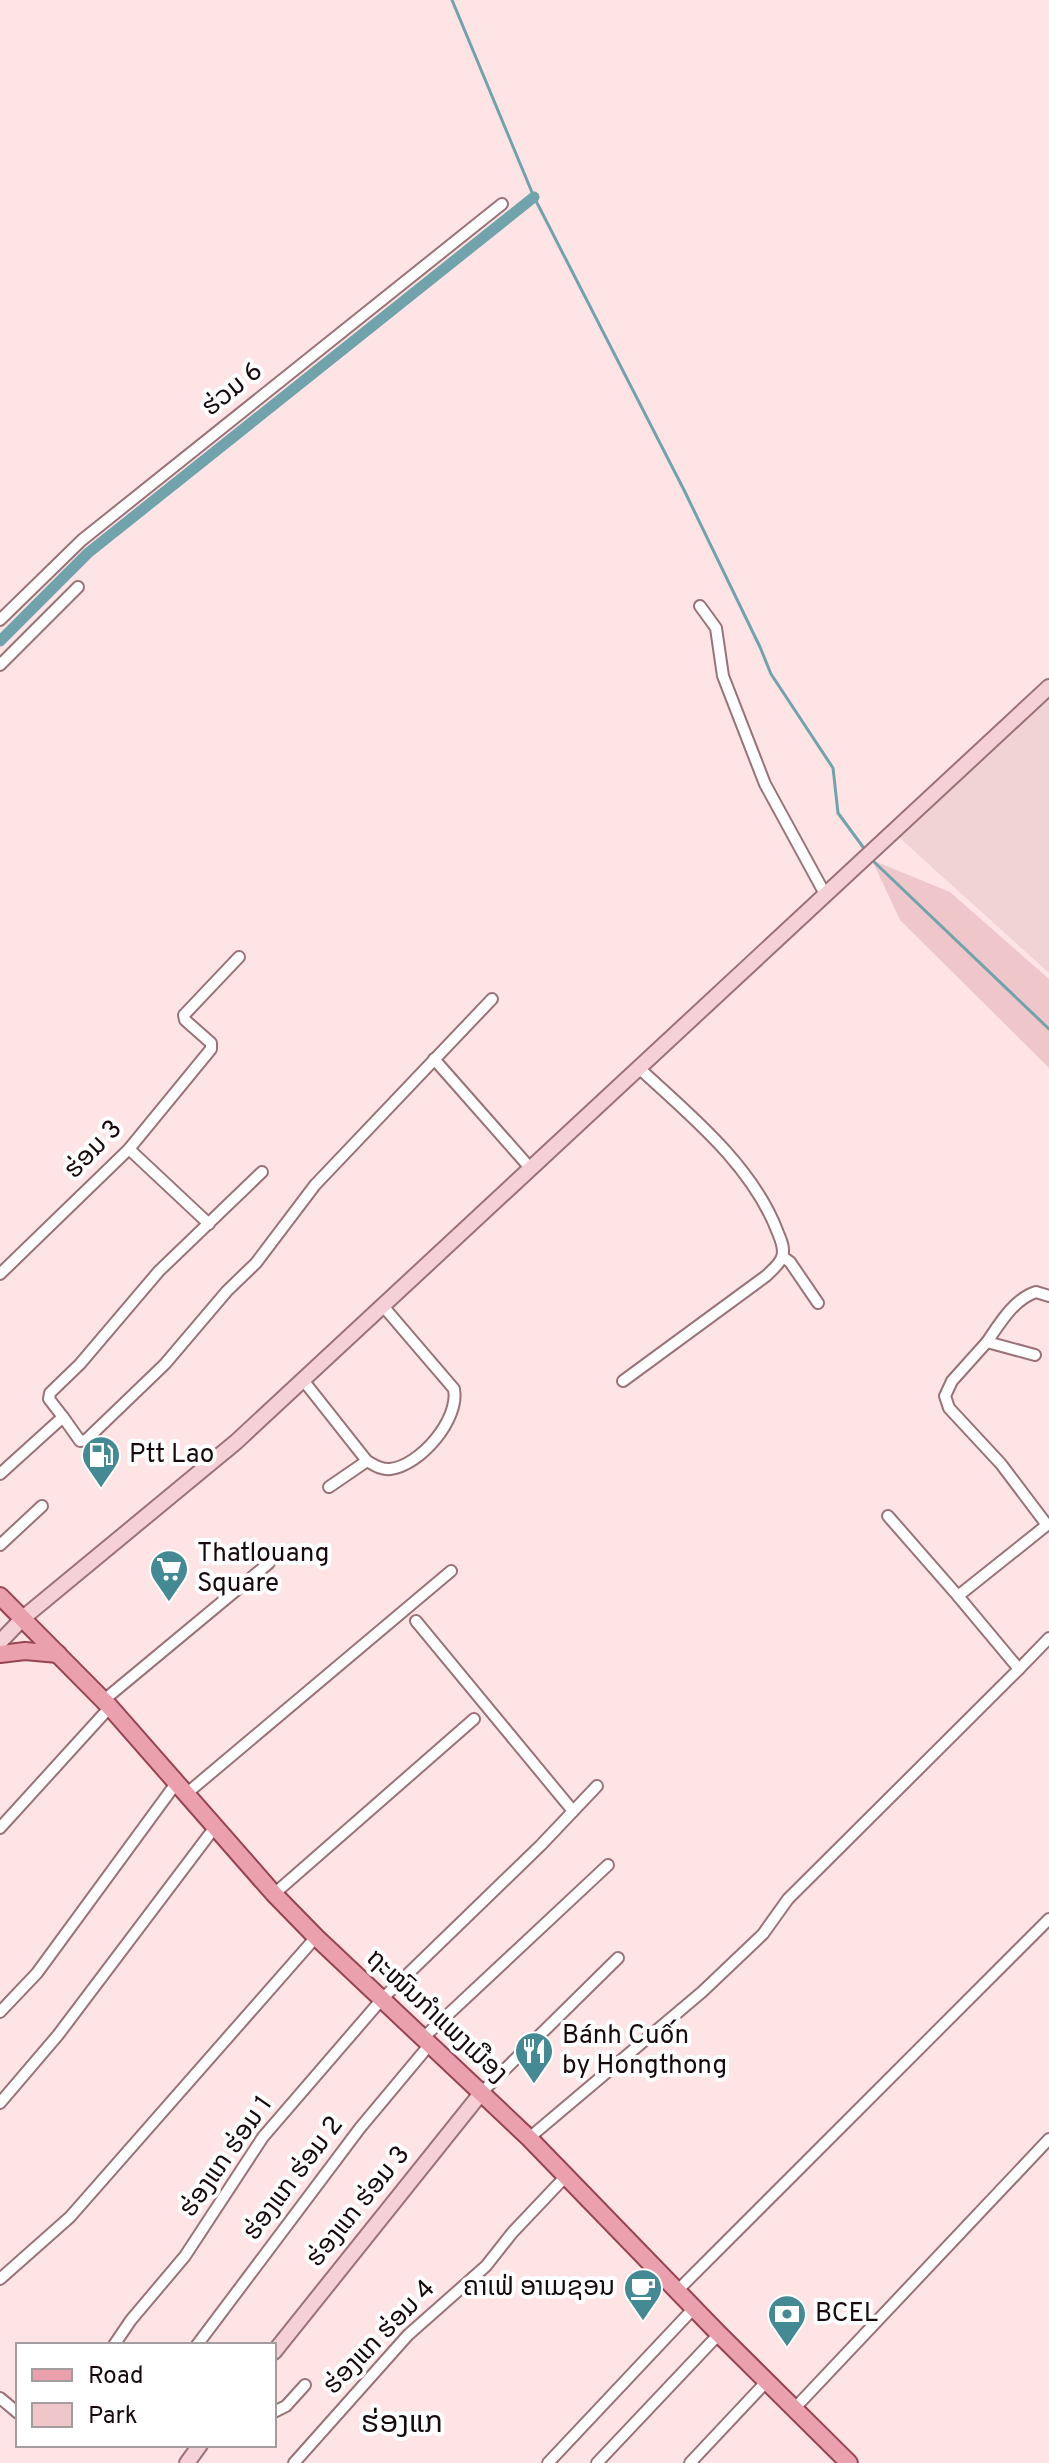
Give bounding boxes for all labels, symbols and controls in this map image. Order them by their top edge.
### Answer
street label: ຮ່ວມ 6 [196,356,270,424]
street label: ຮ່ອມ 3 [58,1113,130,1187]
fuel station icon: Ptt Lao [80,1434,122,1489]
place label: Ptt Lao [129,1439,214,1472]
place label: Thatlouang Square [197,1538,329,1601]
supermarket icon: Thatlouang Square [148,1548,190,1603]
street label: ຖະໜົນກຳແພງເມືອງ [358,1943,514,2091]
place label: Bánh Cuốn by Hongthong [562,2019,727,2083]
restaurant icon: Bánh Cuốn by Hongthong [513,2030,555,2085]
street label: ຮ່ອງແກ ຮ່ອມ 1 [173,2090,281,2224]
street label: ຮ່ອງແກ ຮ່ອມ 2 [237,2110,351,2248]
street label: ຮ່ອງແກ ຮ່ອມ 3 [300,2139,418,2275]
cafe icon: ຄາເຟ່ ອາເມຊອນ [622,2267,664,2322]
place label: ຄາເຟ່ ອາເມຊອນ [463,2272,615,2305]
street label: ຮ່ອງແກ ຮ່ອມ 4 [317,2273,443,2403]
bank icon: BCEL [766,2293,808,2348]
place label: BCEL [815,2298,878,2331]
legend [16,2343,276,2447]
text: Road [88,2362,144,2392]
text: Park [88,2402,138,2432]
district label: ຮ່ອງແກ [361,2406,443,2443]

